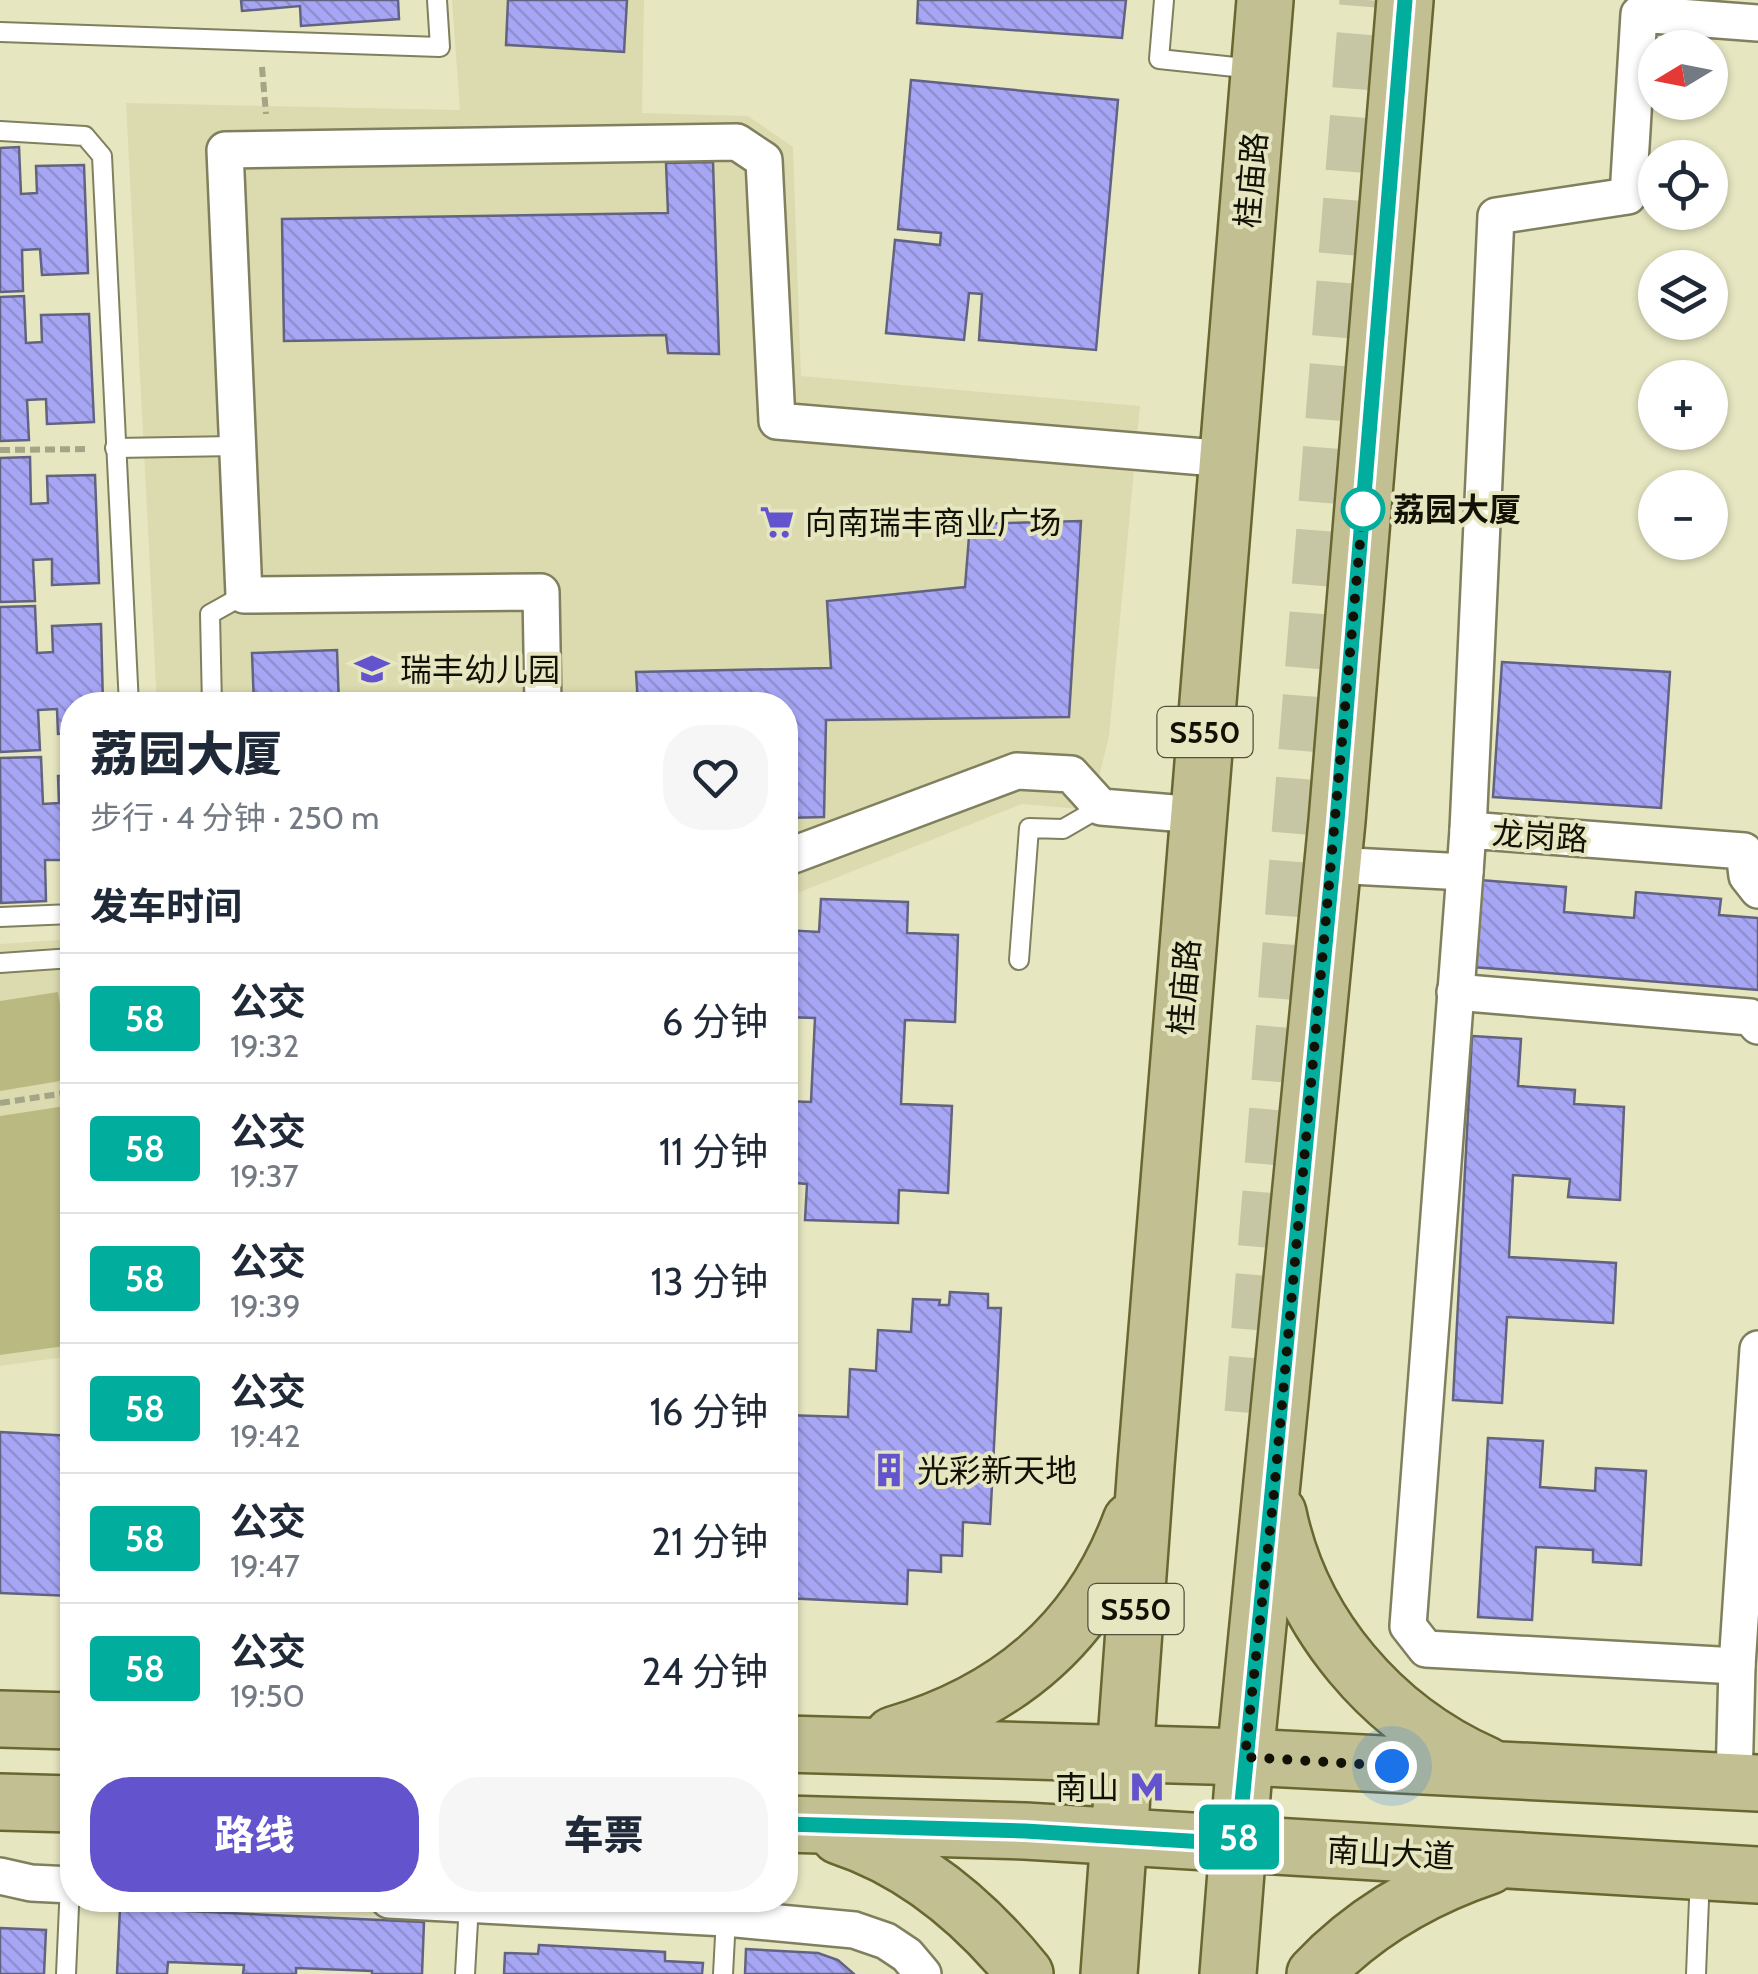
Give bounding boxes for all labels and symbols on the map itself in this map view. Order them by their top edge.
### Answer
north arrow [1638,30,1728,120]
street label: 桂庙路 [1227,130,1275,230]
marker: 荔园大厦 [1342,488,1384,530]
place label: 荔园大厦 [1393,490,1521,529]
supermarket icon: 向南瑞丰商业广场 [758,503,796,541]
place label: 向南瑞丰商业广场 [805,503,1061,542]
school or university icon: 瑞丰幼儿园 [353,650,391,688]
place label: 瑞丰幼儿园 [400,650,560,689]
road number: S550 [1158,707,1252,757]
street label: 龙岗路 [1491,813,1589,859]
street label: 桂庙路 [1160,937,1208,1037]
building icon: 光彩新天地 [870,1451,908,1489]
place label: 光彩新天地 [917,1451,1077,1490]
road number: S550 [1088,1584,1184,1634]
your location [1367,1741,1417,1791]
place label: 南山 [1055,1768,1119,1807]
metro station icon: 南山 [1128,1768,1166,1806]
line badge: 58 [1194,1804,1284,1870]
street label: 南山大道 [1326,1830,1456,1876]

